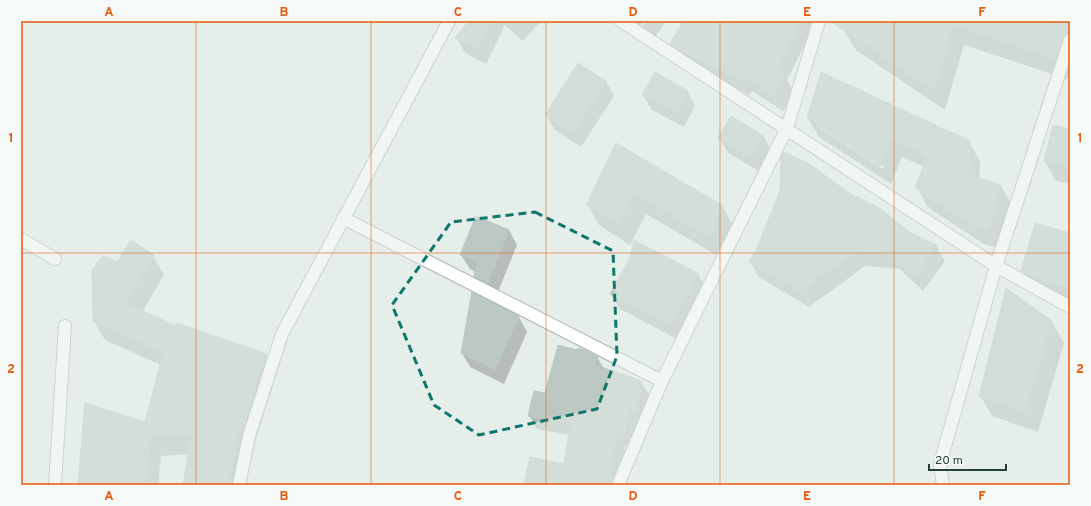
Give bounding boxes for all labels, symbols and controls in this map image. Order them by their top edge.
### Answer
text: A [104,5,114,21]
text: B [280,5,289,21]
text: C [454,5,462,21]
text: D [628,5,638,21]
text: E [803,5,811,21]
text: F [978,5,986,21]
text: 1 [8,131,14,147]
text: 1 [1077,131,1083,147]
text: 2 [7,362,15,378]
text: 2 [1076,362,1084,378]
scale bar [929,446,1006,472]
text: 20 m [935,453,963,469]
text: A [104,489,114,505]
text: B [280,489,289,505]
text: C [454,489,462,505]
text: D [628,489,638,505]
text: E [803,489,811,505]
text: F [978,489,986,505]

